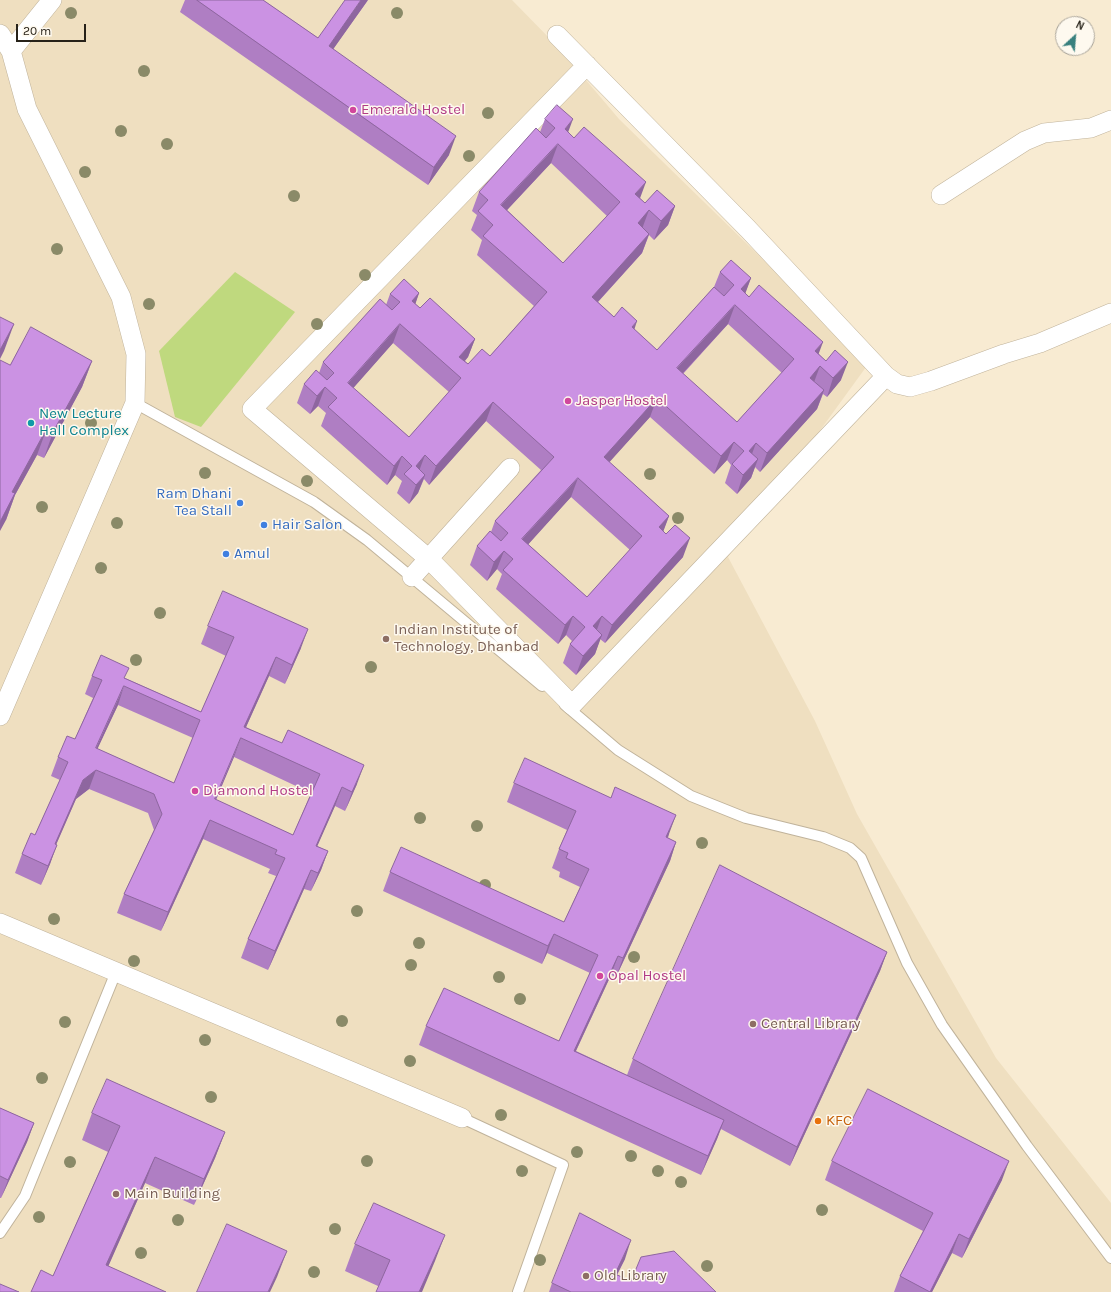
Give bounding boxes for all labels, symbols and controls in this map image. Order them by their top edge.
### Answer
scale bar [18,16,88,42]
north arrow [1055,16,1095,56]
text: N [1074,18,1086,33]
text: 20 m [23,24,51,38]
place label: Emerald Hostel [361,101,465,119]
marker: Emerald Hostel [348,105,358,115]
place label: Jasper Hostel [576,392,667,410]
marker: Jasper Hostel [563,396,573,406]
place label: New Lecture Hall Complex [39,405,129,440]
marker: New Lecture Hall Complex [26,418,36,428]
place label: Ram Dhani Tea Stall [156,485,232,520]
marker: Ram Dhani Tea Stall [235,498,245,508]
place label: Hair Salon [272,516,343,534]
marker: Hair Salon [259,520,269,530]
place label: Amul [234,545,270,563]
marker: Amul [221,549,231,559]
place label: Indian Institute of Technology, Dhanbad [394,621,539,656]
marker: Indian Institute of Technology, Dhanbad [381,634,391,644]
place label: Diamond Hostel [203,782,313,800]
marker: Diamond Hostel [190,786,200,796]
place label: Opal Hostel [608,967,686,985]
marker: Opal Hostel [595,971,605,981]
place label: Central Library [761,1015,860,1033]
marker: Central Library [748,1019,758,1029]
place label: KFC [826,1112,852,1130]
marker: KFC [813,1116,823,1126]
place label: Main Building [124,1185,220,1203]
marker: Main Building [111,1189,121,1199]
place label: Old Library [594,1267,667,1285]
marker: Old Library [581,1271,591,1281]

